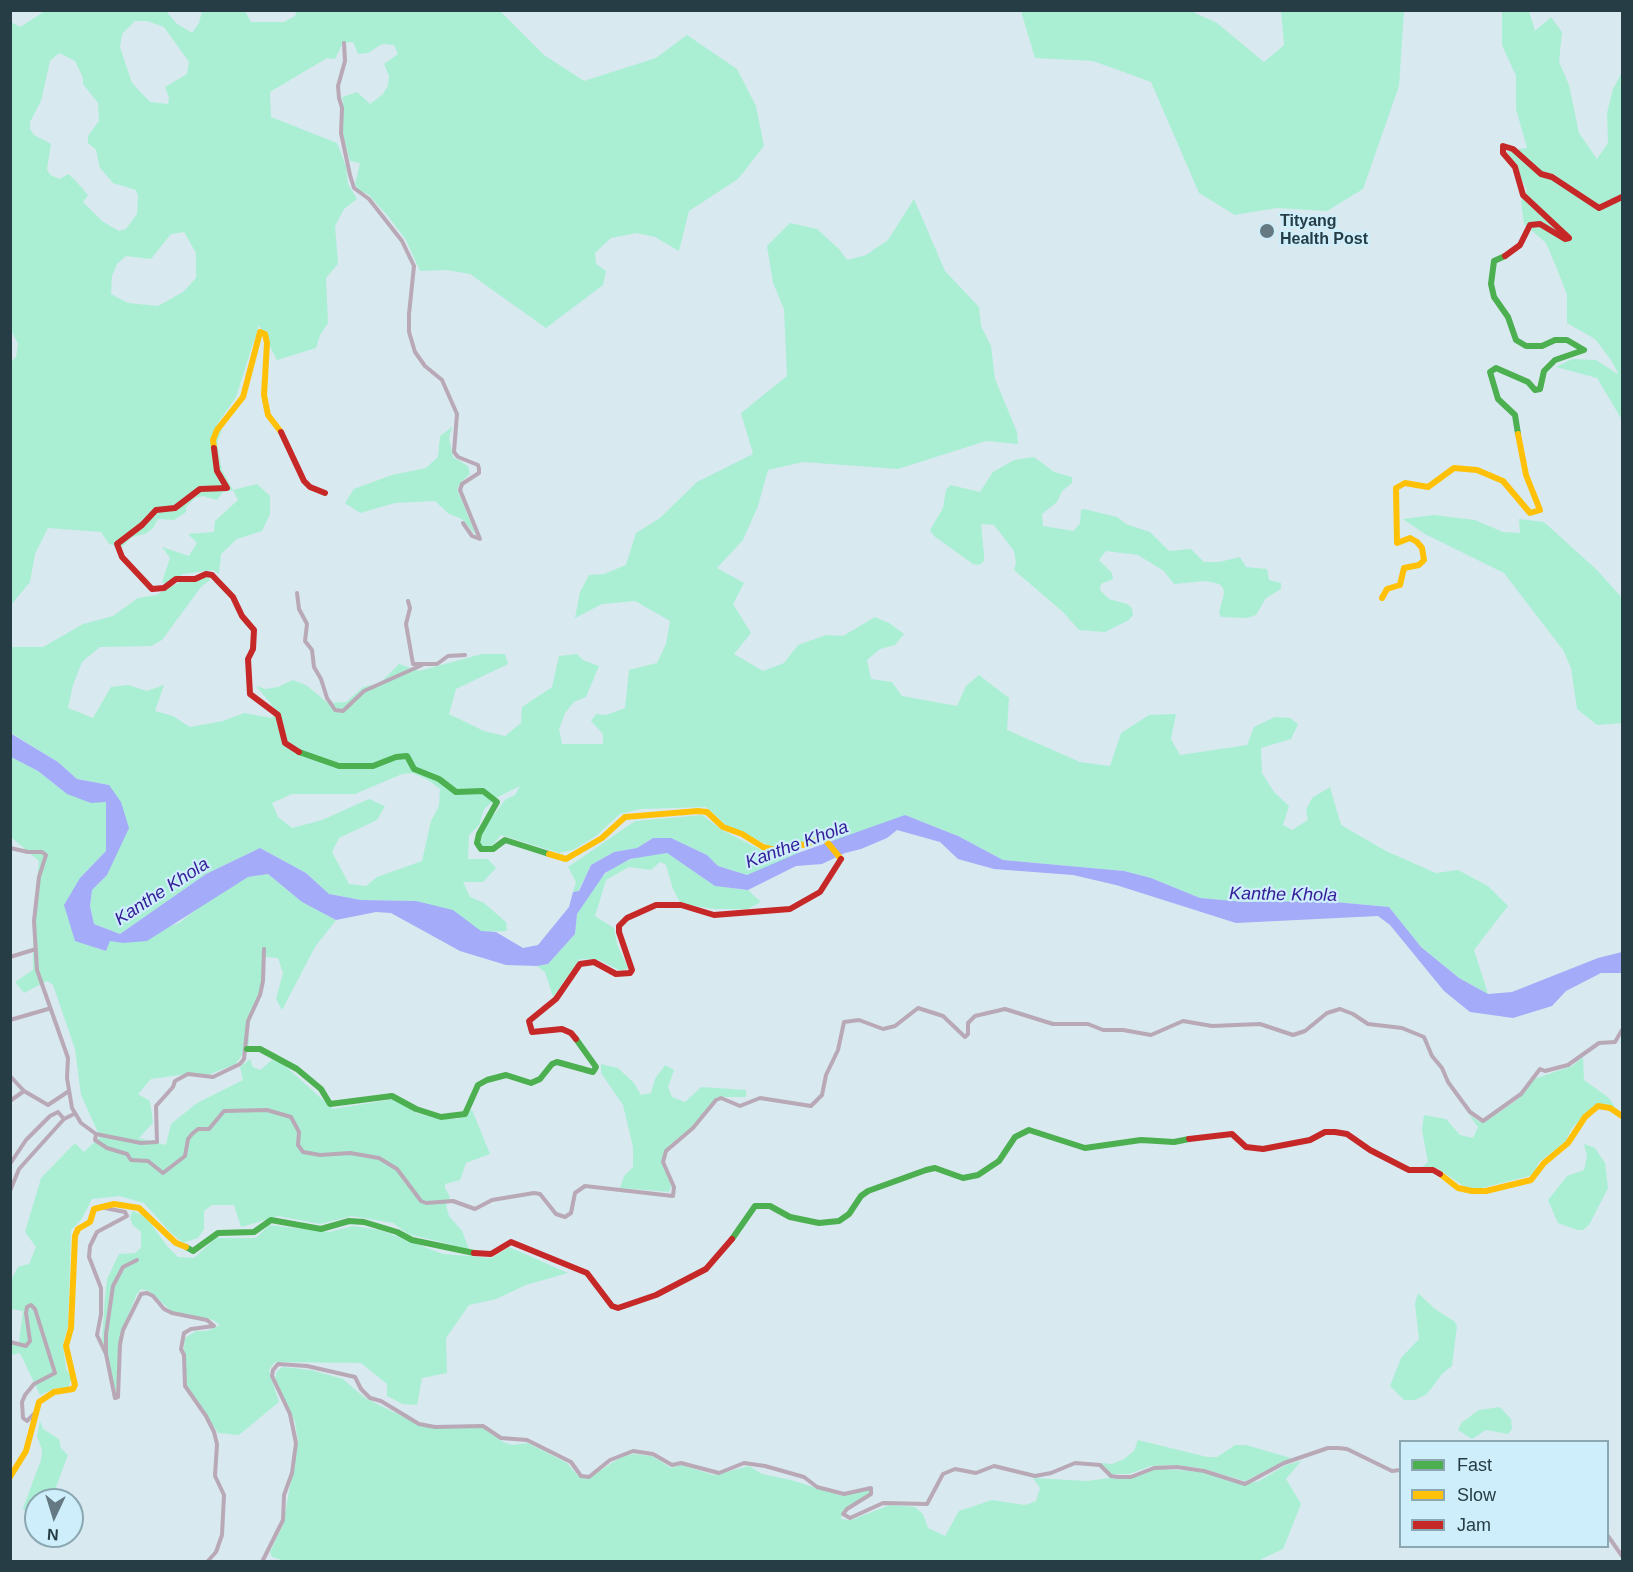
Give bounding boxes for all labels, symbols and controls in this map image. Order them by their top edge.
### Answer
place label: Tityang Health Post [1280,212,1368,250]
marker: Tityang Health Post [1258,222,1276,240]
water label: Kanthe Khola [743,816,851,874]
water label: Kanthe Khola [111,854,213,930]
water label: Kanthe Khola [1229,883,1337,907]
legend [1399,1440,1609,1548]
text: Fast [1457,1455,1492,1475]
text: Slow [1457,1485,1496,1505]
north arrow [24,1488,84,1548]
text: Jam [1457,1515,1491,1535]
text: N [46,1526,59,1543]

